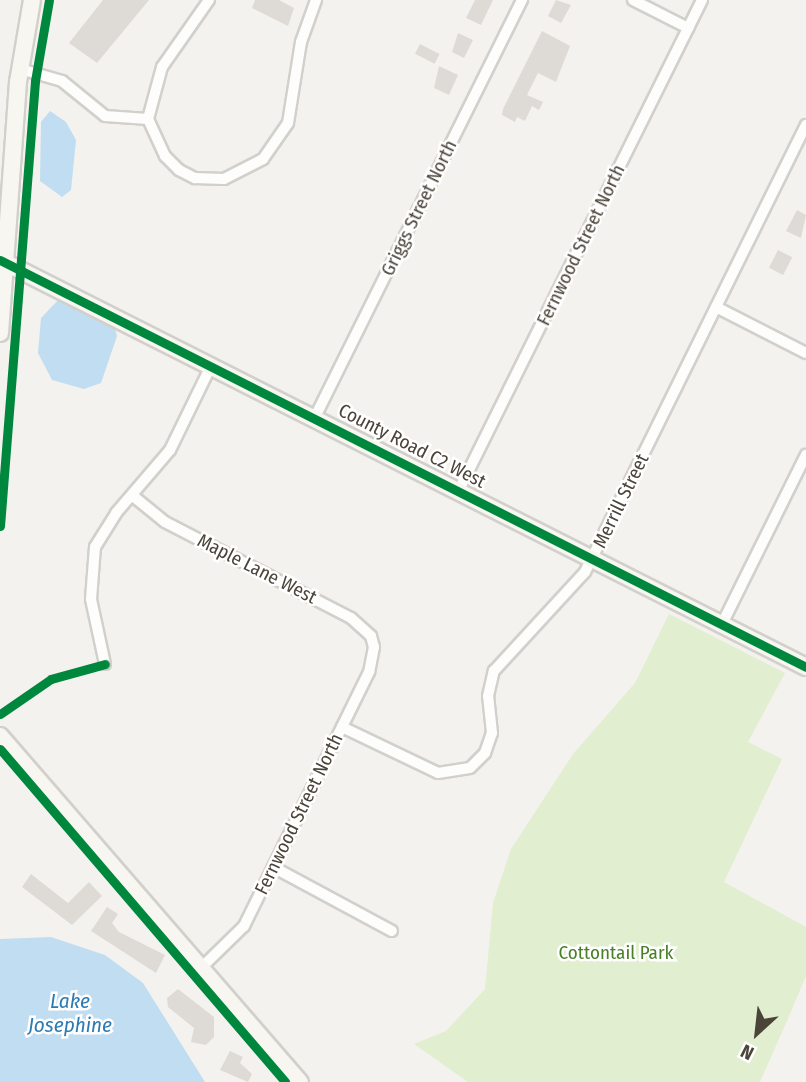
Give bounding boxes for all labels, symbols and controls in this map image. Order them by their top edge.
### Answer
street label: Griggs Street North [376,136,462,280]
street label: Fernwood Street North [532,161,630,329]
street label: County Road C2 West [334,399,490,493]
street label: Merrill Street [588,450,654,552]
street label: Maple Lane West [194,529,320,609]
street label: Fernwood Street North [250,730,348,898]
park label: Cottontail Park [559,942,673,964]
water label: Lake Josephine [28,988,112,1038]
north arrow [722,998,792,1068]
text: N [737,1039,758,1065]

